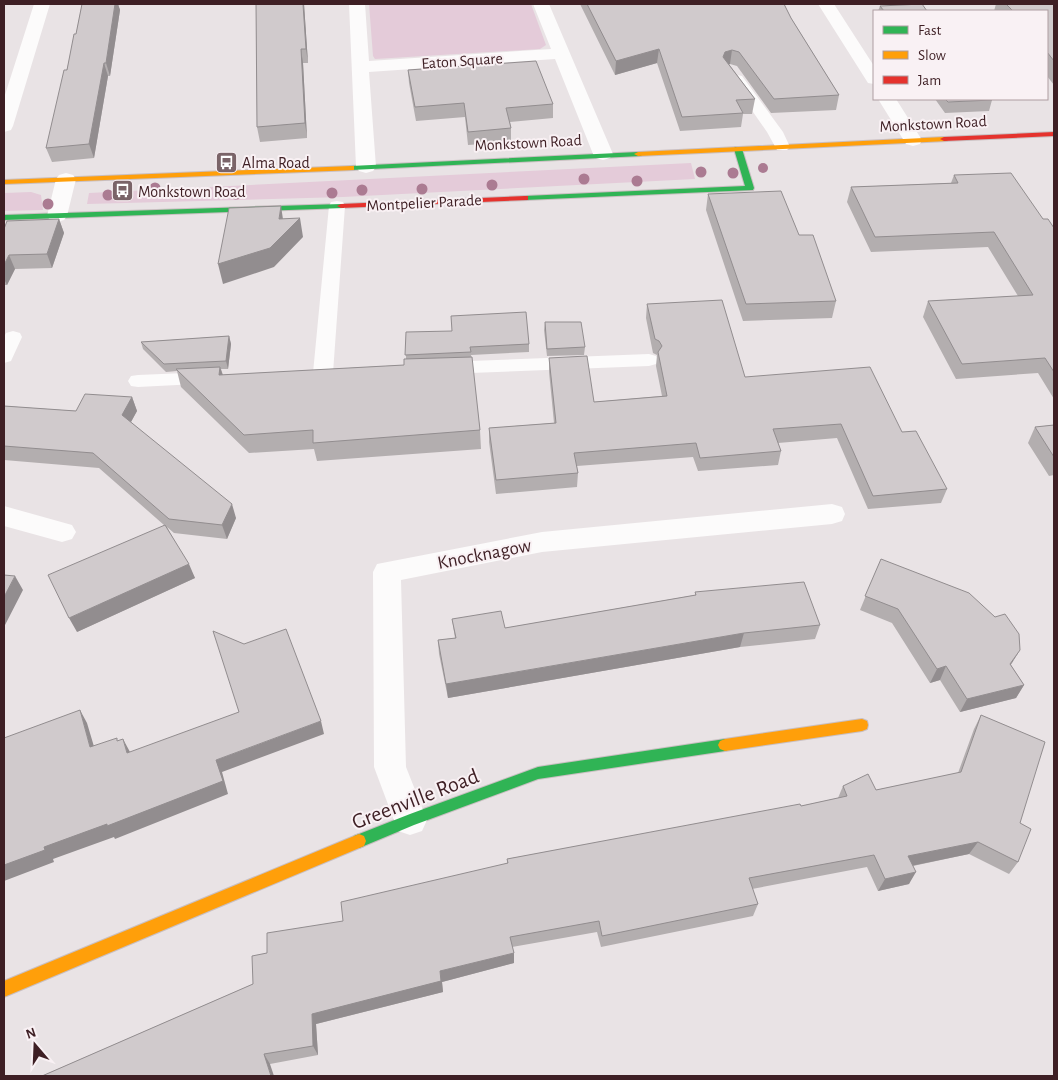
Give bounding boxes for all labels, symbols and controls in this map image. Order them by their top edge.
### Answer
legend [873,10,1048,100]
text: Fast [918,23,942,38]
text: Slow [918,48,946,63]
street label: Eaton Square [421,50,503,72]
text: Jam [918,73,941,88]
street label: Monkstown Road [879,113,987,135]
street label: Monkstown Road [474,132,582,154]
bus stop icon: Alma Road [214,150,238,174]
place label: Alma Road [242,155,310,171]
bus stop icon: Monkstown Road [110,179,134,203]
place label: Monkstown Road [138,184,246,200]
street label: Montpelier Parade [366,192,482,214]
street label: Knocknagow [436,536,533,573]
street label: Greenville Road [349,765,482,833]
north arrow [10,1020,60,1070]
text: N [24,1025,38,1042]

